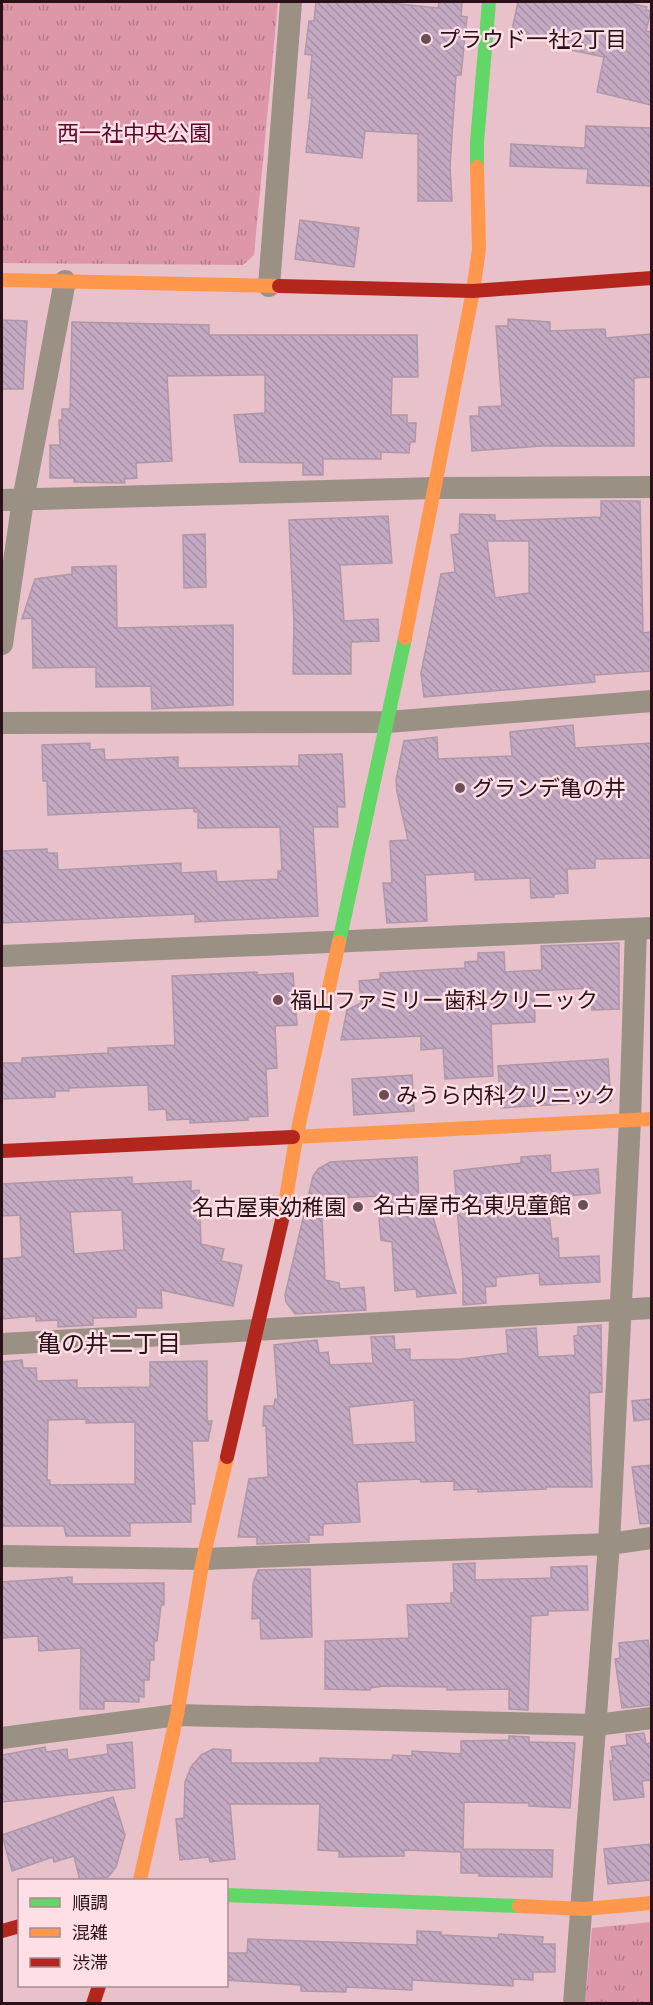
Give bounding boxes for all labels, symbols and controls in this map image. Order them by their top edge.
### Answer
place label: プラウド一社2丁目 [438,25,627,53]
marker: プラウド一社2丁目 [419,32,433,46]
park label: 西一社中央公園 [57,119,211,147]
place label: グランデ亀の井 [472,774,626,802]
marker: グランデ亀の井 [453,781,467,795]
place label: 福山ファミリー歯科クリニック [290,986,598,1014]
marker: 福山ファミリー歯科クリニック [271,993,285,1007]
place label: みうら内科クリニック [396,1081,616,1109]
marker: みうら内科クリニック [377,1088,391,1102]
place label: 名古屋市名東児童館 [373,1191,571,1219]
place label: 名古屋東幼稚園 [192,1193,346,1221]
marker: 名古屋市名東児童館 [576,1198,590,1212]
marker: 名古屋東幼稚園 [351,1200,365,1214]
district label: 亀の井二丁目 [37,1328,181,1358]
legend [18,1879,228,1987]
text: 順調 [72,1891,108,1914]
text: 混雑 [72,1921,108,1944]
text: 渋滞 [72,1951,108,1974]

